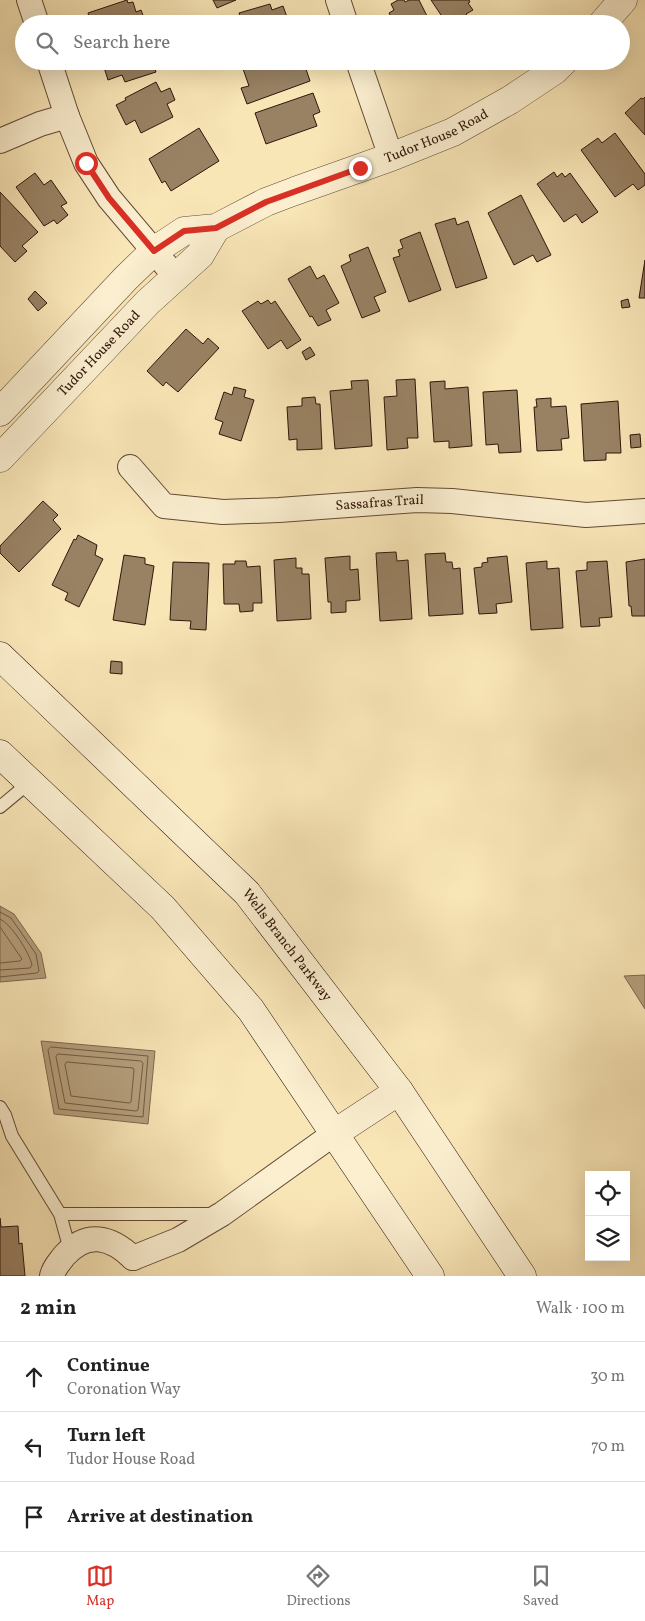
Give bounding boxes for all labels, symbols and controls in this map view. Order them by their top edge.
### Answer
search box [15,15,630,70]
icon: search [33,29,61,57]
text: Search here [73,30,170,56]
street label: Tudor House Road [382,105,492,168]
route start [75,152,98,175]
route end [349,157,372,180]
street label: Tudor House Road [54,306,145,401]
street label: Sassafras Trail [335,490,424,515]
street label: Wells Branch Parkway [238,885,337,1006]
map controls [585,1171,630,1261]
button: locate [585,1171,630,1216]
button: layers [585,1216,630,1261]
text: 2 min [20,1294,77,1323]
text: Walk · 100 m [536,1298,625,1320]
text: Continue [67,1353,150,1379]
icon: ahead [20,1363,48,1391]
text: 30 m [590,1366,625,1388]
text: Coronation Way [67,1379,181,1401]
text: Turn left [67,1423,146,1449]
icon: left [20,1433,48,1461]
text: 70 m [591,1436,625,1458]
text: Tudor House Road [67,1449,195,1471]
icon: arrive [20,1503,48,1531]
text: Arrive at destination [67,1504,253,1530]
tab: Map [86,1562,114,1611]
tab: Directions [286,1562,351,1611]
tab: Saved [523,1562,559,1611]

